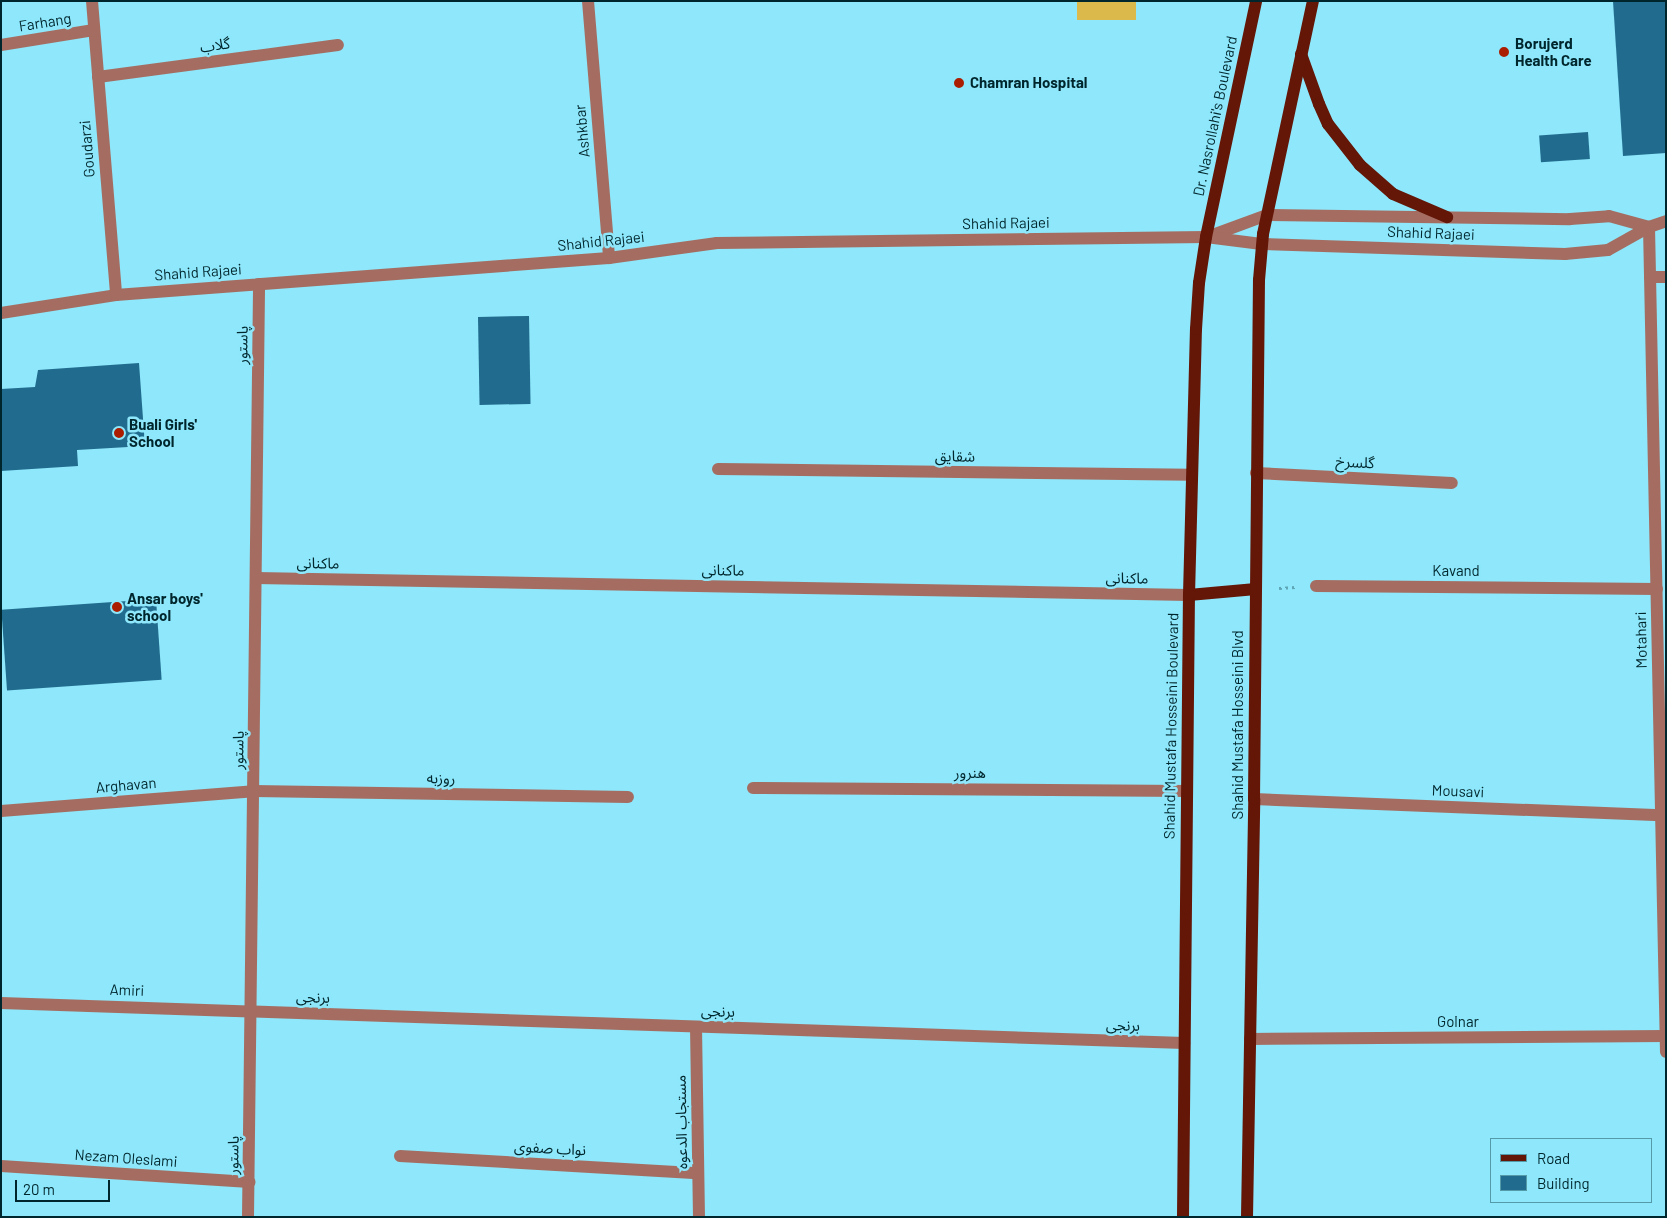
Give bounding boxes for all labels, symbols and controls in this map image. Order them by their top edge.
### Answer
street label: Farhang [17,9,73,35]
street label: گلاب [199,34,231,56]
street label: Dr. Nasrollahi's Boulevard [1189,34,1241,198]
place label: Borujerd Health Care [1515,34,1592,69]
marker: Borujerd Health Care [1497,45,1511,59]
place label: Chamran Hospital [970,74,1087,92]
marker: Chamran Hospital [952,76,966,90]
street label: Ashkbar [571,104,593,158]
street label: Goudarzi [76,120,98,178]
street label: Shahid Rajaei [962,213,1050,233]
street label: Shahid Rajaei [1387,222,1475,244]
street label: Shahid Rajaei [556,227,646,255]
street label: Shahid Rajaei [154,260,242,284]
street label: پاستور [233,325,251,365]
place label: Buali Girls' School [129,415,197,450]
marker: Buali Girls' School [113,427,125,439]
street label: شقایق [935,447,975,465]
street label: گلسرخ [1335,452,1375,472]
street label: ماکنانی [296,554,340,572]
street label: ماکنانی [701,561,745,579]
street label: Kavand [1432,562,1480,580]
street label: ماکنانی [1105,569,1149,587]
place label: Ansar boys' school [127,589,203,624]
marker: Ansar boys' school [111,601,123,613]
street label: Motahari [1632,611,1650,669]
street label: Shahid Mustafa Hosseini Boulevard [1160,613,1182,839]
street label: Shahid Mustafa Hosseini Blvd [1229,630,1247,820]
street label: پاستور [229,730,247,770]
street label: هنرور [954,764,986,782]
street label: روزبه [427,769,455,787]
street label: Arghavan [95,773,157,797]
street label: Mousavi [1431,781,1485,801]
street label: Amiri [109,980,145,1000]
street label: برنجی [296,987,330,1007]
street label: برنجی [701,1001,735,1021]
street label: Golnar [1437,1013,1479,1031]
street label: برنجی [1106,1015,1140,1035]
street label: مستجاب الدعوه [671,1075,691,1169]
street label: پاستور [224,1135,242,1175]
street label: نواب صفوی [514,1137,586,1159]
legend [1490,1138,1652,1203]
street label: Nezam Oleslami [74,1145,178,1171]
text: Road [1537,1149,1570,1167]
scale bar [18,1170,112,1202]
text: Building [1537,1174,1590,1192]
text: 20 m [23,1180,55,1198]

